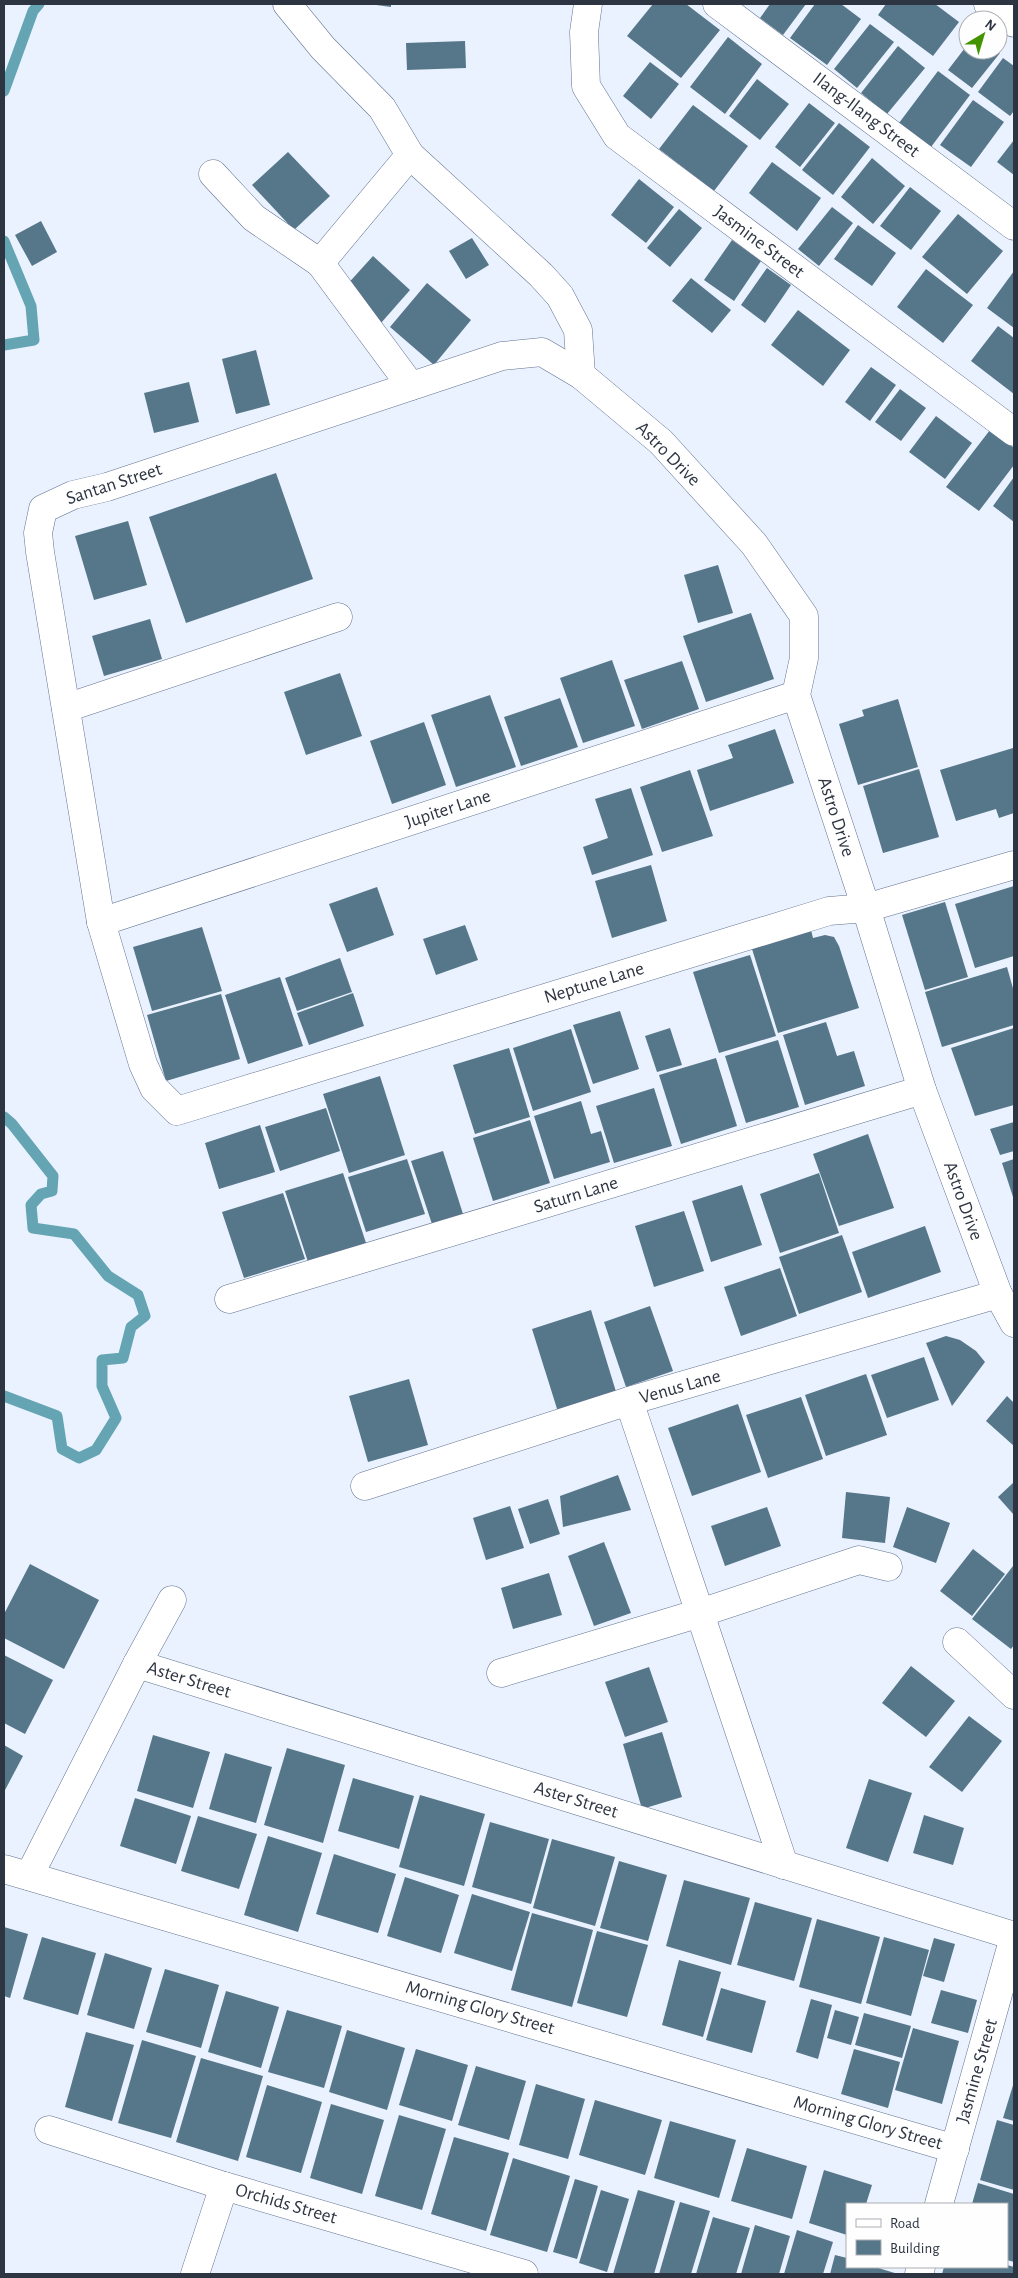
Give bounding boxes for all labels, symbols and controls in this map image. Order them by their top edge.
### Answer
north arrow [958,10,1008,60]
text: N [982,17,999,34]
street label: Ilang-Ilang Street [809,69,923,161]
street label: Jasmine Street [710,202,808,282]
street label: Astro Drive [632,418,704,490]
street label: Santan Street [64,460,164,508]
street label: Astro Drive [814,775,858,859]
street label: Jupiter Lane [403,786,493,832]
street label: Neptune Lane [542,959,646,1007]
street label: Astro Drive [940,1159,986,1243]
street label: Saturn Lane [532,1173,620,1217]
street label: Venus Lane [637,1366,723,1408]
street label: Aster Street [145,1658,233,1702]
street label: Aster Street [532,1778,620,1822]
street label: Morning Glory Street [403,1978,557,2038]
street label: Jasmine Street [953,2017,1001,2125]
street label: Morning Glory Street [791,2093,945,2153]
street label: Orchids Street [233,2180,339,2228]
legend [846,2203,1008,2268]
text: Road [890,2216,920,2231]
text: Building [890,2241,940,2256]

